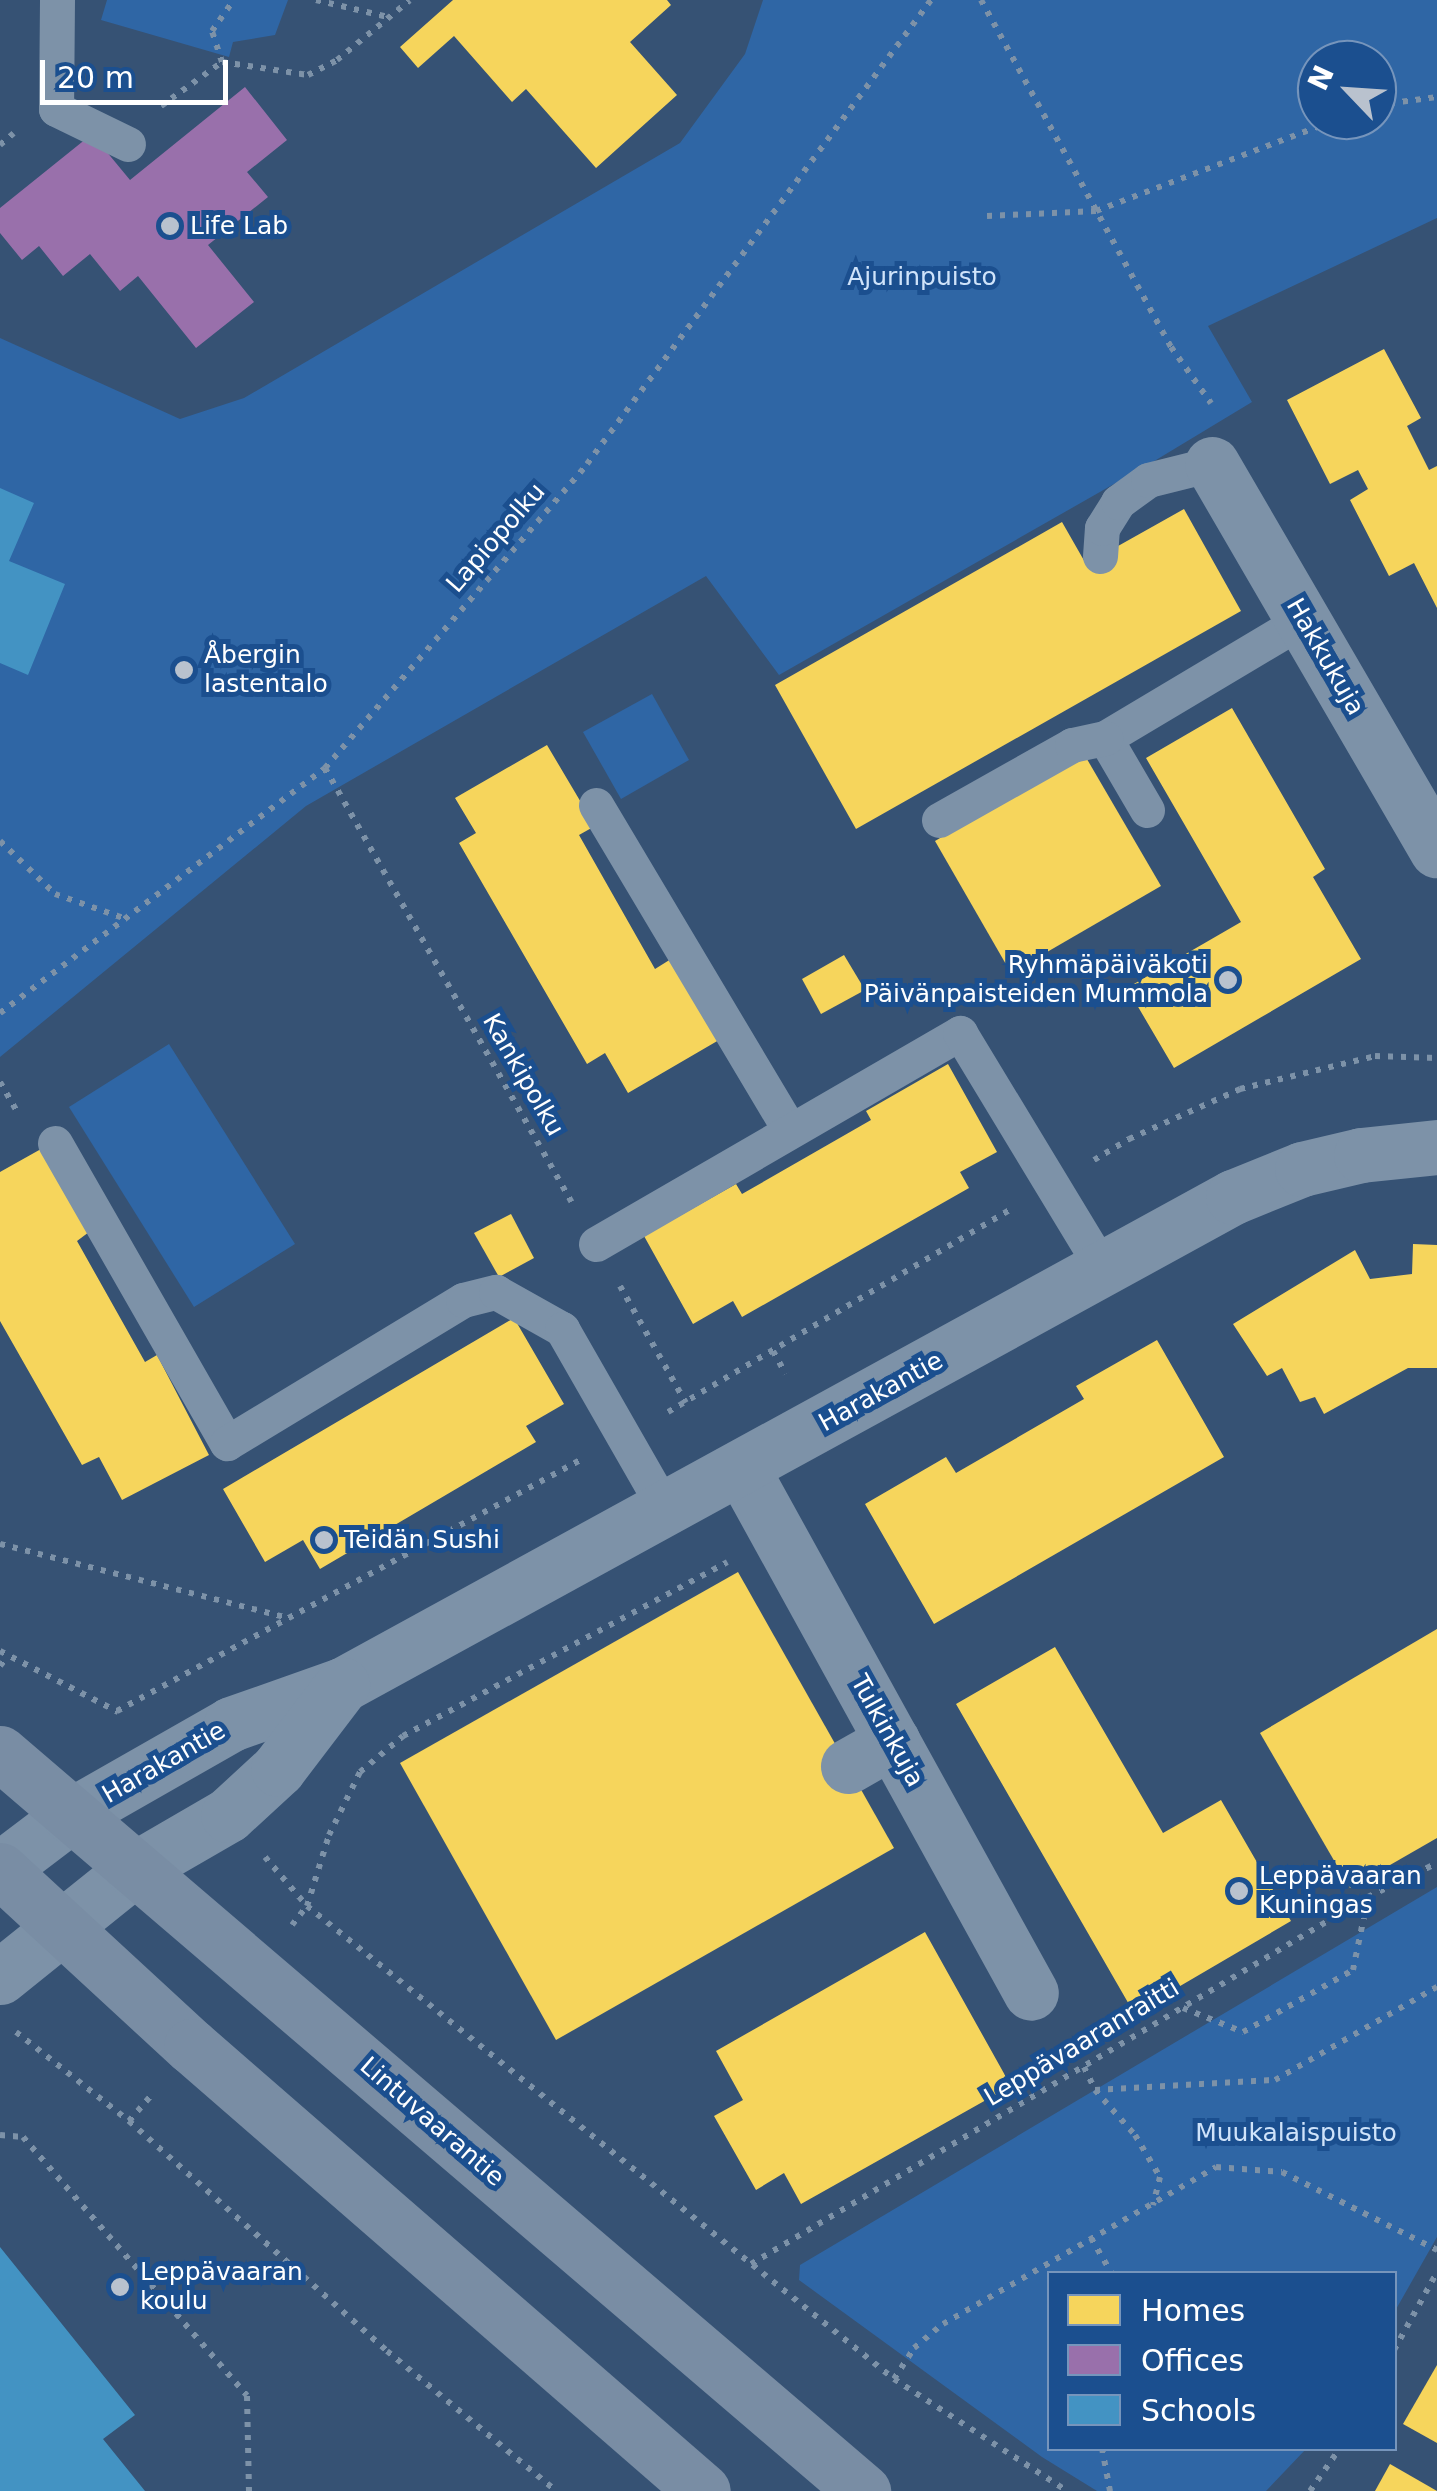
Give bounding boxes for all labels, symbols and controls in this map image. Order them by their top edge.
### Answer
scale bar [45,40,232,102]
north arrow [1297,40,1397,140]
text: 20 m [57,60,134,95]
text: N [1301,60,1341,96]
place label: Life Lab [190,211,288,241]
marker: Life Lab [159,215,181,237]
park label: Ajurinpuisto [847,262,997,292]
street label: Lapiopolku [440,477,552,599]
street label: Hakkukuja [1280,593,1370,721]
place label: Åbergin lastentalo [204,641,328,700]
marker: Åbergin lastentalo [173,659,195,681]
place label: Ryhmäpäiväkoti Päivänpaisteiden Mummola [864,951,1208,1010]
marker: Ryhmäpäiväkoti Päivänpaisteiden Mummola [1217,969,1239,991]
street label: Kankipolku [476,1009,570,1141]
street label: Harakantie [814,1346,948,1438]
place label: Teidän Sushi [344,1525,500,1555]
marker: Teidän Sushi [313,1529,335,1551]
street label: Tulkinkuja [844,1670,930,1792]
street label: Harakantie [97,1716,231,1810]
place label: Leppävaaran Kuningas [1259,1862,1422,1921]
marker: Leppävaaran Kuningas [1228,1880,1250,1902]
street label: Leppävaaranraitti [979,1973,1185,2113]
street label: Lintuvaarantie [354,2051,510,2193]
park label: Muukalaispuisto [1195,2118,1397,2148]
place label: Leppävaaran koulu [140,2258,303,2317]
legend [1047,2271,1397,2451]
marker: Leppävaaran koulu [109,2276,131,2298]
text: Homes [1141,2293,1245,2328]
text: Offices [1141,2343,1244,2378]
text: Schools [1141,2393,1256,2428]

